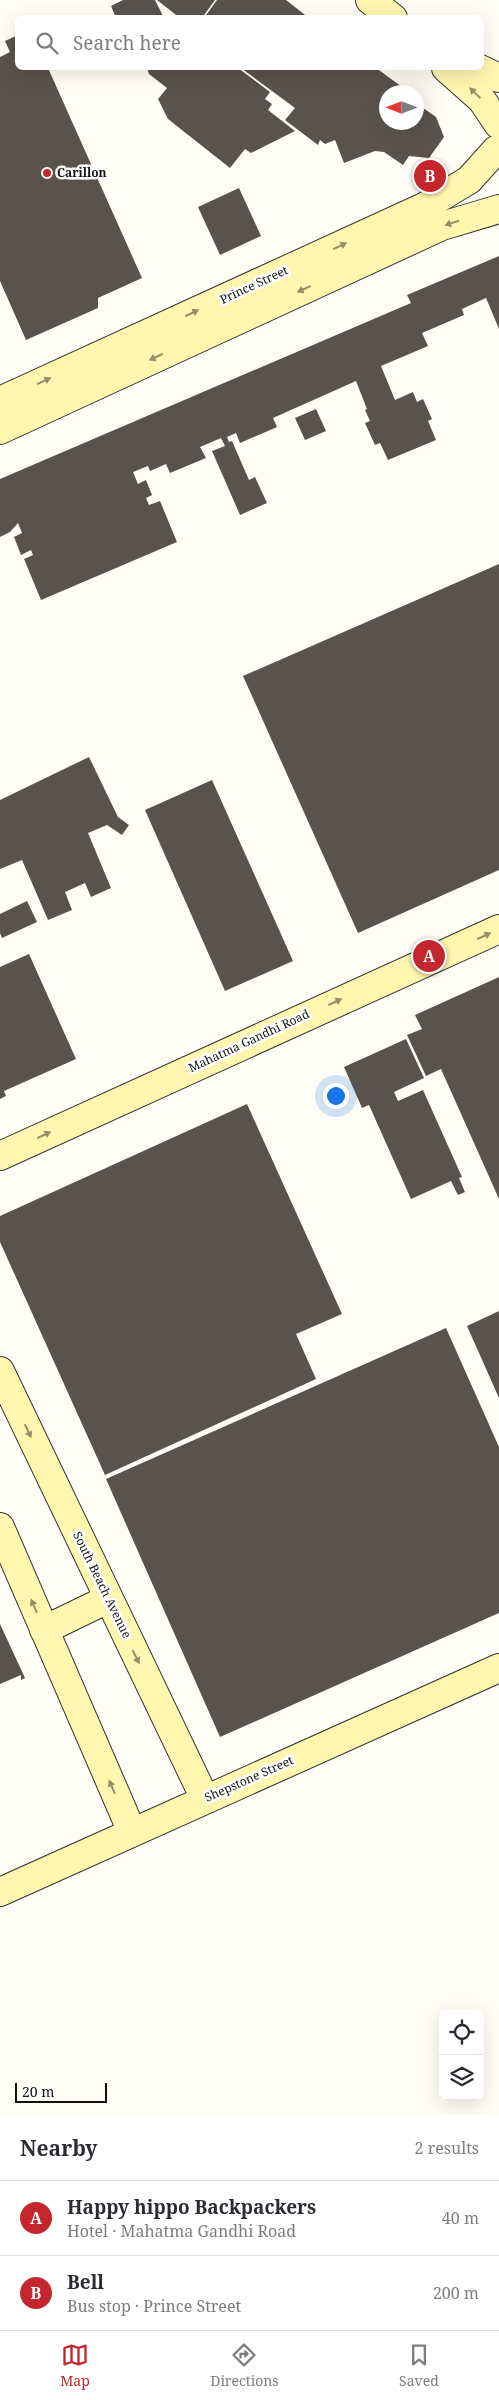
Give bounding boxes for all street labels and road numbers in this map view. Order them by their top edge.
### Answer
street label: Prince Street [217,261,291,308]
street label: Mahatma Gandhi Road [185,1005,313,1076]
street label: South Beach Avenue [69,1529,136,1641]
street label: Shepstone Street [202,1751,296,1806]

